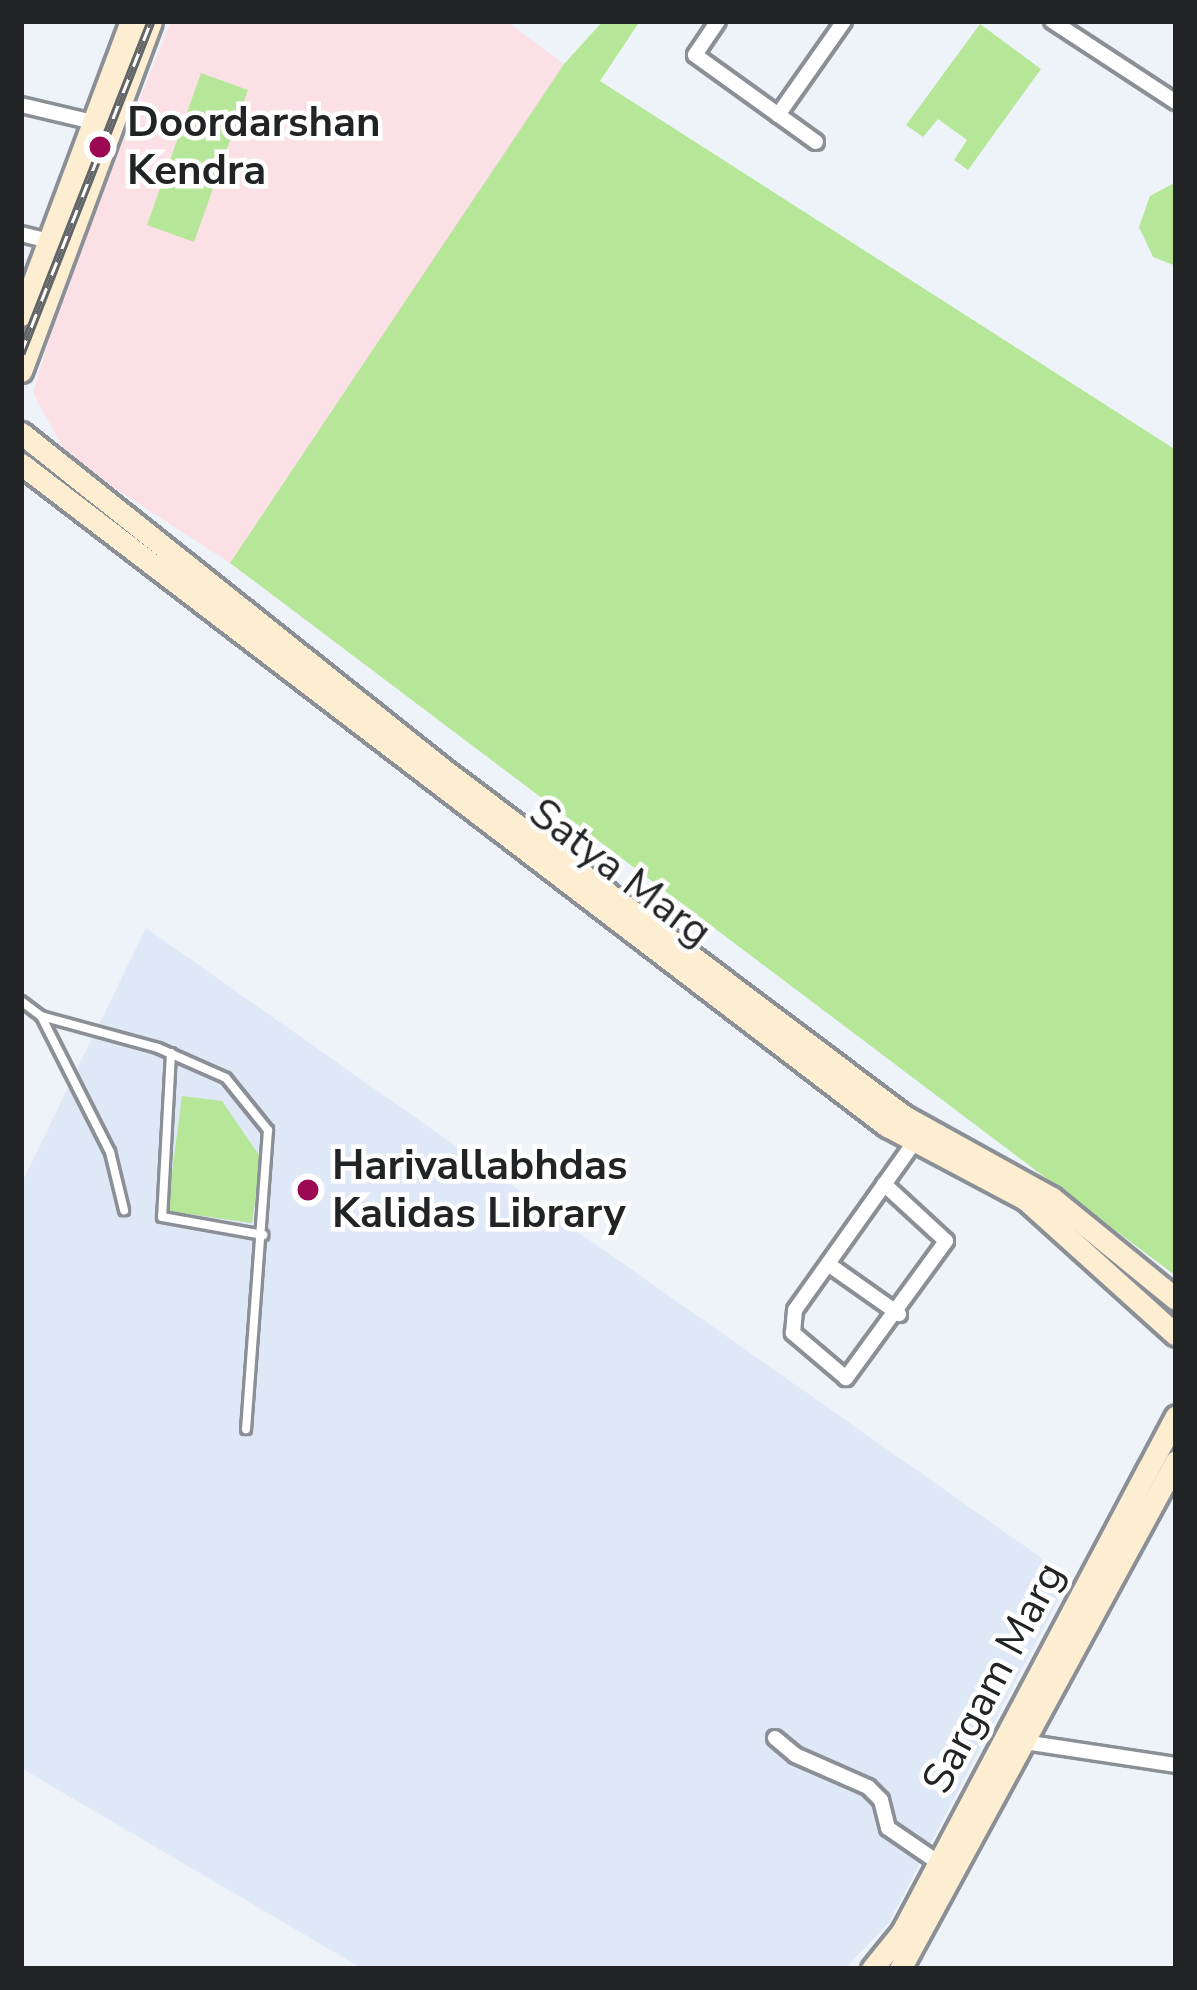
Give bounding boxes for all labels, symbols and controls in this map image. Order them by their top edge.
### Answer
place label: Doordarshan Kendra [127,98,381,196]
marker: Doordarshan Kendra [84,131,116,163]
street label: Satya Marg [519,788,721,958]
place label: Harivallabhdas Kalidas Library [332,1141,628,1240]
marker: Harivallabhdas Kalidas Library [295,1177,321,1203]
street label: Sargam Marg [912,1554,1076,1802]

